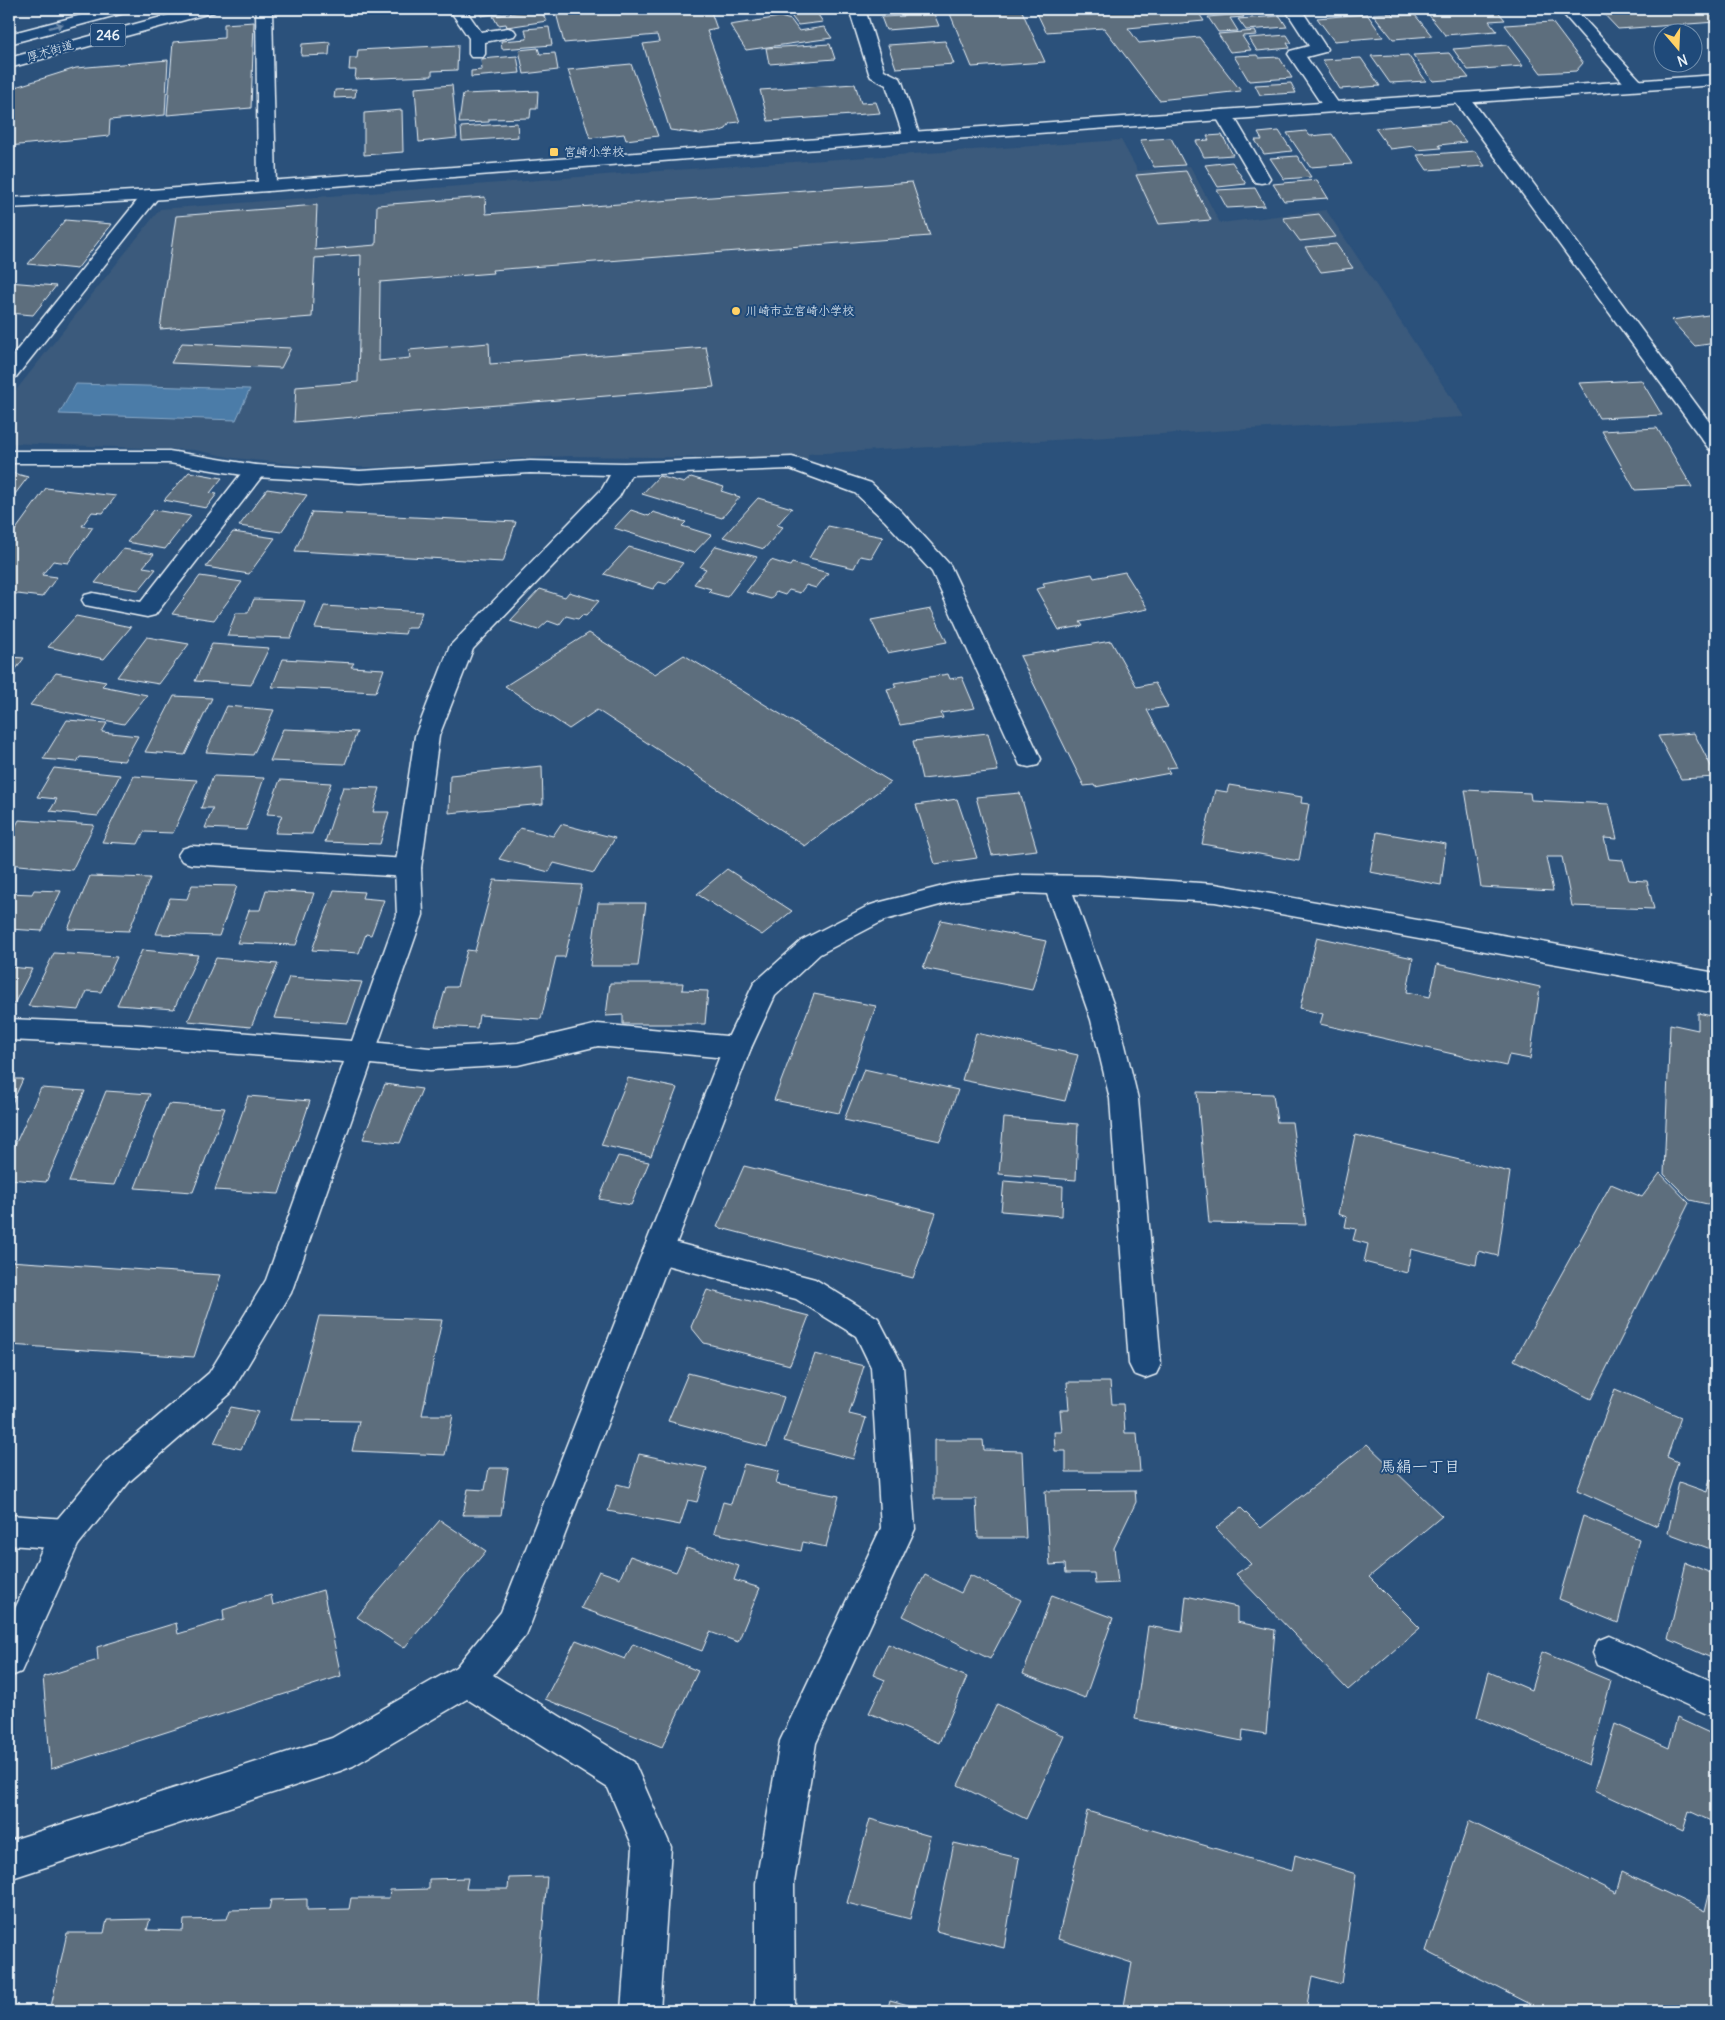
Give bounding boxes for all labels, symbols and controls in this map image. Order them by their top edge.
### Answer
one-way arrow [48,22,63,30]
north arrow [1652,22,1702,72]
road number: 246 [90,24,126,46]
street label: 厚木街道 [25,37,75,64]
text: N [1675,50,1690,70]
place label: 宮崎小学校 [564,144,624,159]
marker: 宮崎小学校 [548,146,560,158]
place label: 川崎市立宮崎小学校 [746,303,854,318]
marker: 川崎市立宮崎小学校 [730,305,742,317]
district label: 馬絹一丁目 [1380,1456,1460,1476]

